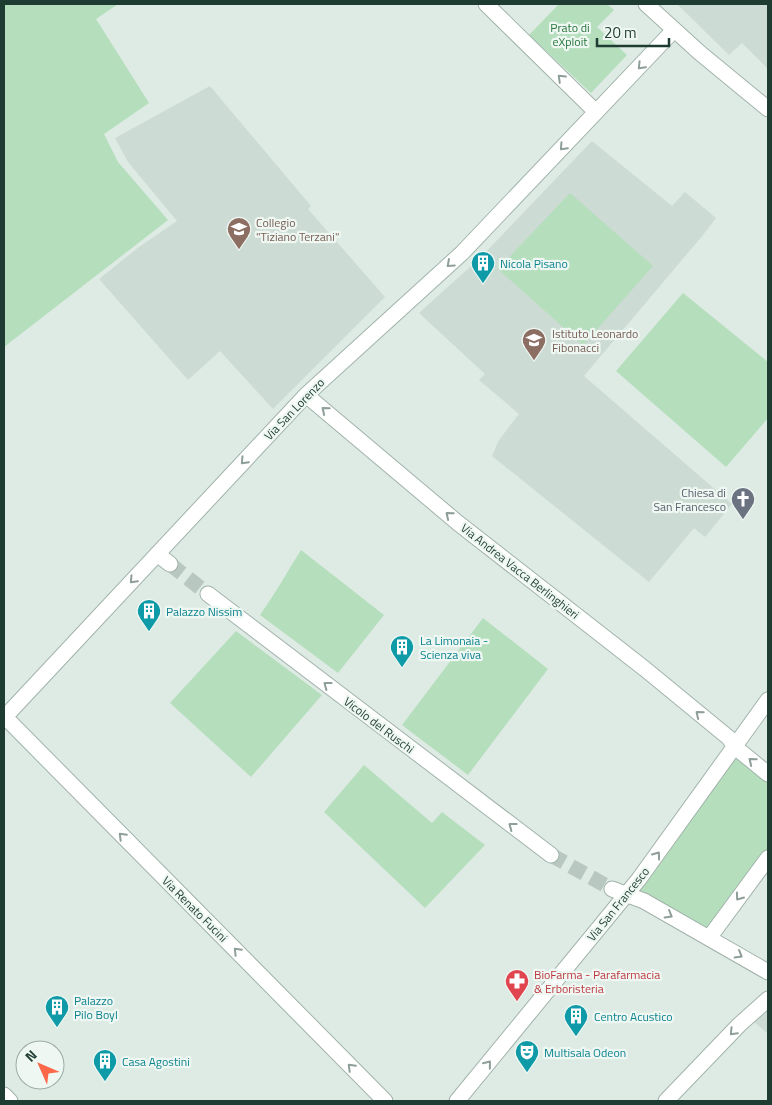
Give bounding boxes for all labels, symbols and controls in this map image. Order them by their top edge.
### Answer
scale bar [597,15,670,47]
park label: Prato di eXploit [550,18,590,51]
text: 20 m [604,21,637,44]
one-way arrow [638,60,647,69]
one-way arrow [558,75,567,84]
one-way arrow [560,142,569,151]
place label: Collegio "Tiziano Terzani" [256,213,339,246]
school or university icon: Collegio "Tiziano Terzani" [226,216,252,250]
building icon: Nicola Pisano [470,250,496,284]
place label: Nicola Pisano [500,254,568,273]
one-way arrow [446,258,455,267]
place label: Istituto Leonardo Fibonacci [552,324,638,357]
school or university icon: Istituto Leonardo Fibonacci [521,327,547,361]
street label: Via San Lorenzo [259,374,329,444]
one-way arrow [321,407,330,416]
one-way arrow [241,455,250,464]
place label: Chiesa di San Francesco [653,483,726,516]
church icon: Chiesa di San Francesco [730,486,756,520]
one-way arrow [446,512,455,520]
street label: Via Andrea Vacca Berlinghieri [457,519,583,623]
one-way arrow [130,574,139,583]
building icon: Palazzo Nissim [136,598,162,632]
place label: Palazzo Nissim [166,602,242,621]
place label: La Limonaia - Scienza viva [420,631,488,664]
building icon: La Limonaia - Scienza viva [389,634,415,668]
one-way arrow [324,682,333,691]
street label: Vicolo del Ruschi [340,692,418,758]
one-way arrow [696,711,705,720]
one-way arrow [748,757,757,766]
one-way arrow [509,823,518,832]
one-way arrow [119,832,128,841]
one-way arrow [651,852,659,861]
street label: Via San Francesco [582,863,654,945]
street label: Via Renato Fucini [158,872,232,946]
one-way arrow [737,891,745,900]
one-way arrow [663,909,672,919]
one-way arrow [234,948,243,957]
one-way arrow [733,949,742,959]
place label: BioFarma - Parafarmacia & Erboristeria [534,965,660,998]
pharmacy icon: BioFarma - Parafarmacia & Erboristeria [504,968,530,1002]
place label: Palazzo Pilo Boyl [74,991,118,1024]
building icon: Palazzo Pilo Boyl [44,994,70,1028]
building icon: Centro Acustico [563,1003,589,1037]
place label: Centro Acustico [594,1007,673,1026]
one-way arrow [729,1026,738,1035]
theatre icon: Multisala Odeon [514,1039,540,1073]
north arrow [15,1040,65,1090]
place label: Multisala Odeon [544,1043,626,1062]
text: N [20,1045,41,1066]
building icon: Casa Agostini [92,1048,118,1082]
place label: Casa Agostini [122,1052,190,1071]
one-way arrow [483,1060,492,1069]
one-way arrow [348,1063,357,1072]

